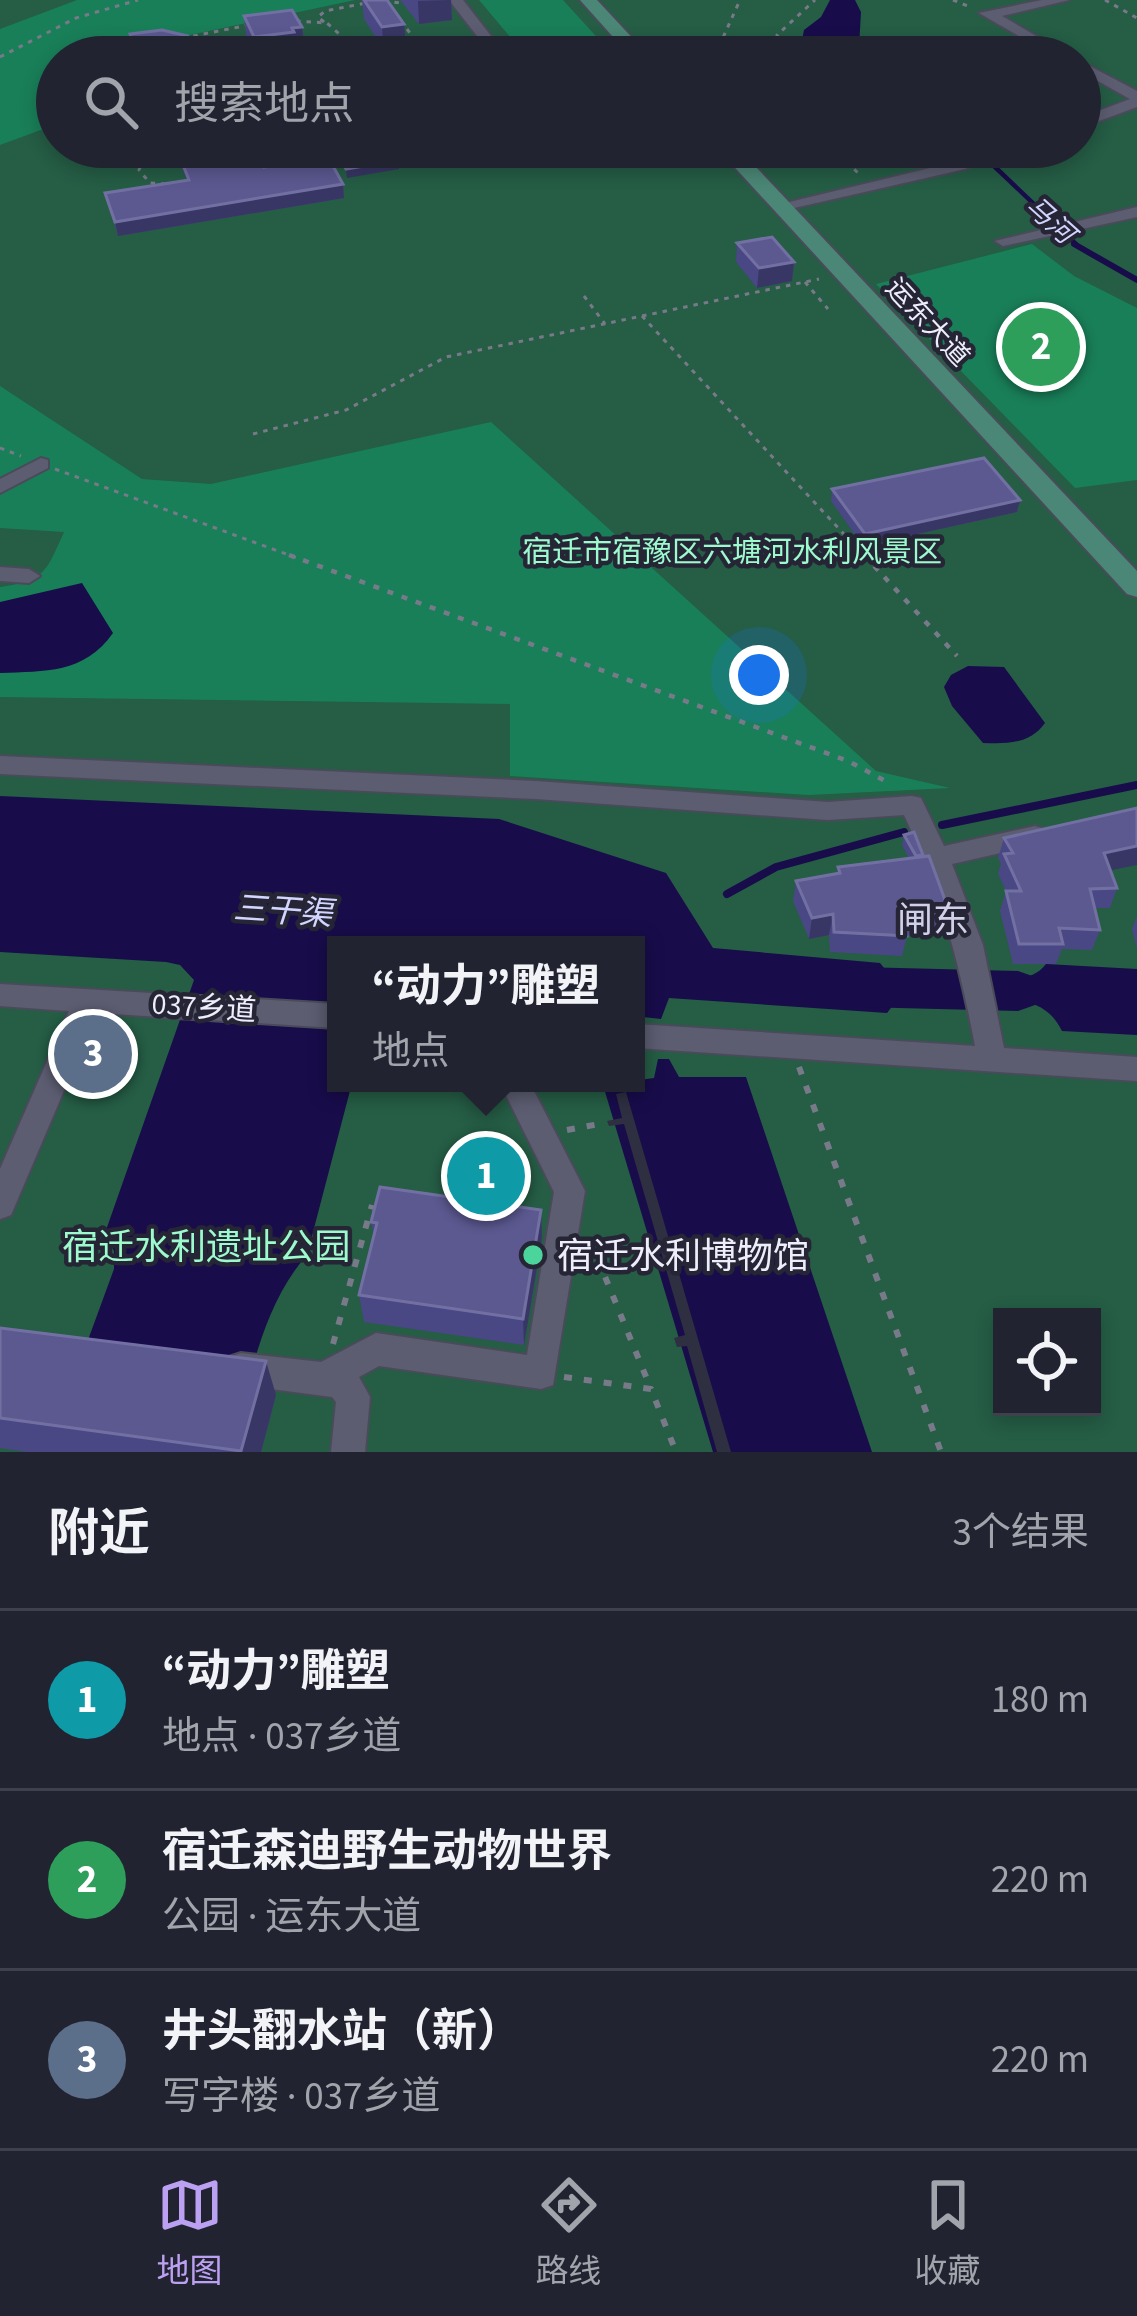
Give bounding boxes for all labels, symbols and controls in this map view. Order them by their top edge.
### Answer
search box [36,36,1101,168]
icon: search [78,69,144,135]
text: 搜索地点 [174,73,354,137]
water label: 马河 [1017,188,1086,256]
street label: 运东大道 [877,270,979,375]
pin: 2 [1002,302,1080,392]
park label: 宿迁市宿豫区六塘河水利风景区 [522,531,942,574]
your location [729,645,789,705]
water label: 三干渠 [232,885,338,939]
district label: 闸东 [897,895,969,946]
popup [327,936,645,1092]
text: “动力”雕塑 [372,955,600,1019]
street label: 037乡道 [150,982,258,1033]
pin: 3 [54,1009,132,1099]
text: 地点 [372,1024,450,1080]
pin: 1 [447,1131,525,1221]
park label: 宿迁水利遗址公园 [62,1222,350,1273]
place label: 宿迁水利博物馆 [557,1231,809,1282]
marker: 宿迁水利博物馆 [520,1242,546,1268]
map controls [993,1308,1101,1416]
button: locate [993,1308,1101,1416]
text: 附近 [48,1498,150,1570]
text: 3个结果 [953,1505,1089,1561]
text: “动力”雕塑 [162,1640,390,1704]
text: 1 [77,1672,97,1728]
text: 180 m [991,1672,1089,1728]
text: 地点 · 037乡道 [162,1709,401,1765]
text: 宿迁森迪野生动物世界 [162,1820,612,1884]
text: 2 [77,1852,97,1908]
text: 220 m [991,1852,1089,1908]
text: 公园 · 运东大道 [162,1889,421,1945]
text: 井头翻水站（新） [162,2000,522,2064]
text: 3 [77,2032,97,2088]
text: 220 m [991,2032,1089,2088]
text: 写字楼 · 037乡道 [162,2069,440,2125]
tab: 地图 [157,2172,223,2295]
tab: 路线 [536,2172,602,2295]
tab: 收藏 [915,2172,981,2295]

